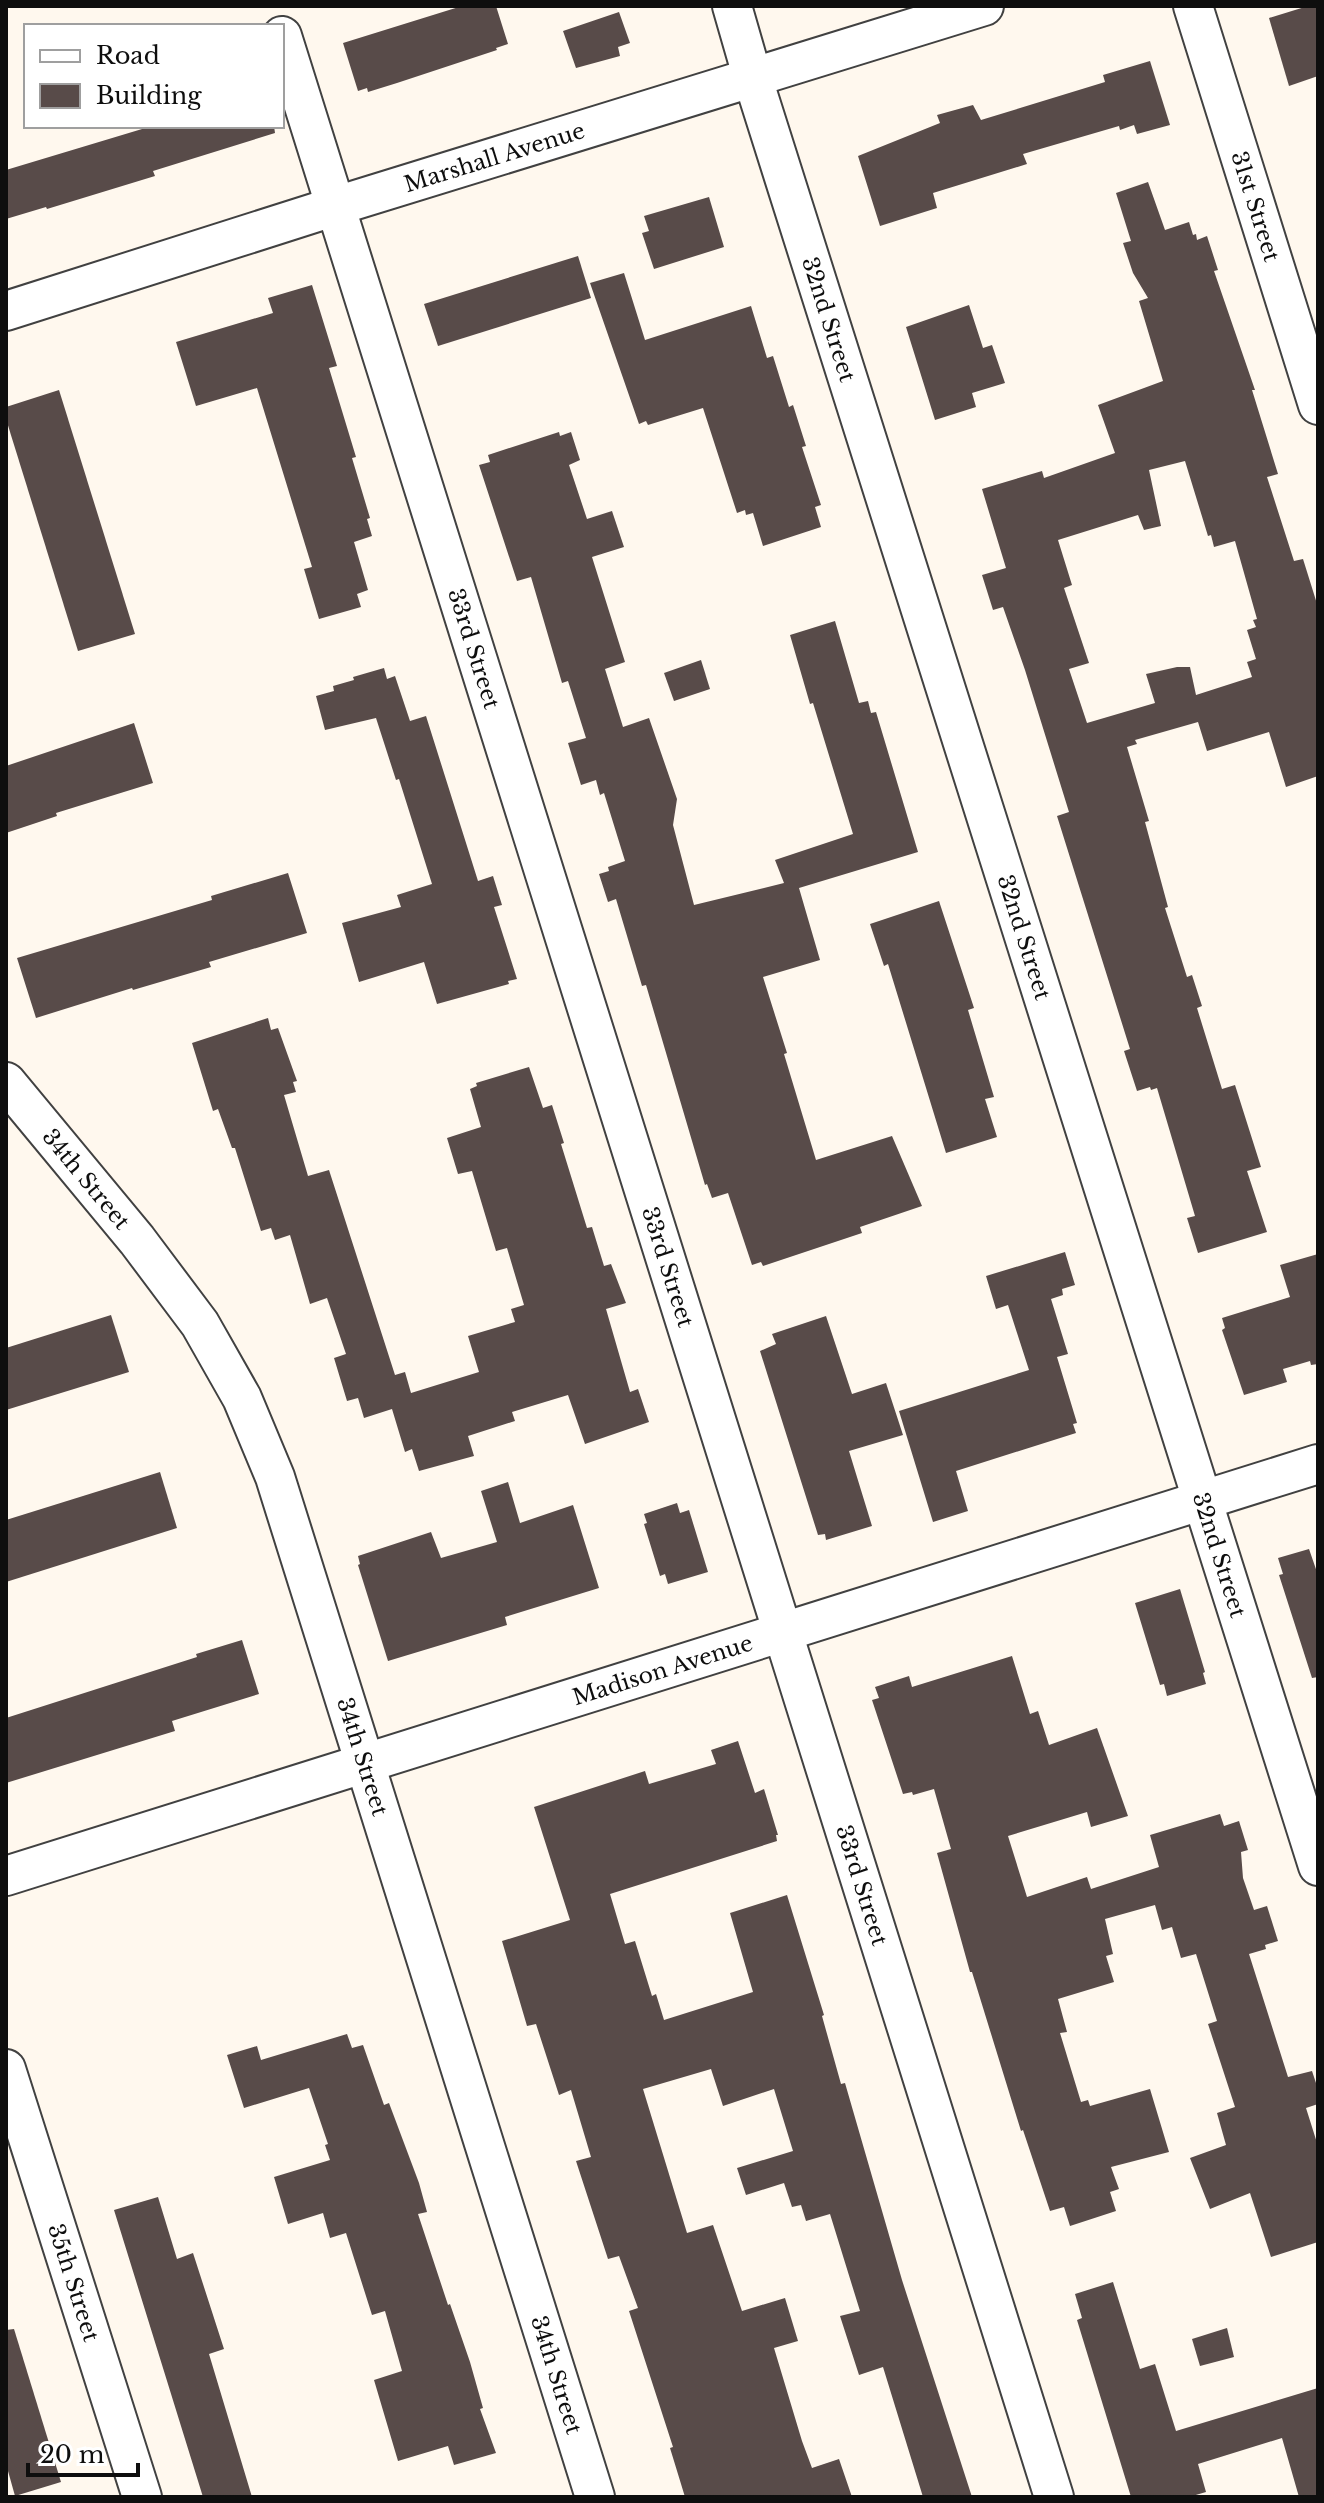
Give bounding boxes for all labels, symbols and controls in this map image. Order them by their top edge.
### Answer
legend [24,24,284,128]
text: Road [96,41,160,70]
text: Building [96,81,202,110]
street label: Marshall Avenue [401,117,588,198]
street label: 31st Street [1226,148,1286,266]
street label: 32nd Street [797,253,862,386]
street label: 33rd Street [443,585,506,713]
street label: 32nd Street [992,871,1057,1004]
street label: 34th Street [37,1123,136,1235]
street label: 33rd Street [637,1203,700,1331]
street label: 32nd Street [1187,1489,1252,1622]
street label: Madison Avenue [569,1629,756,1711]
street label: 34th Street [332,1694,394,1820]
street label: 33rd Street [831,1822,894,1949]
street label: 35th Street [42,2220,105,2345]
street label: 34th Street [525,2312,588,2438]
scale bar [28,2427,138,2477]
text: 20 m [40,2440,105,2469]

